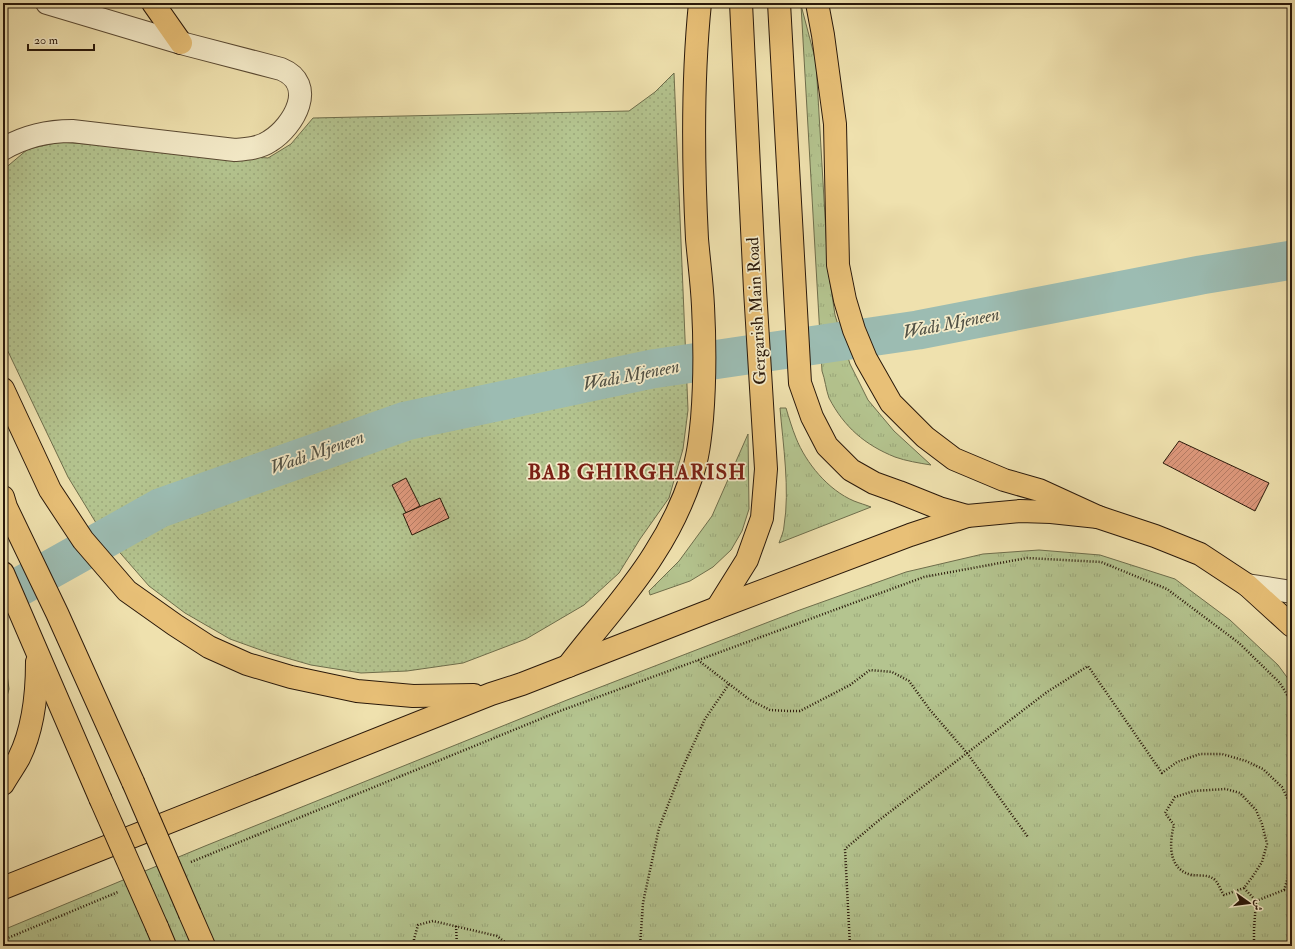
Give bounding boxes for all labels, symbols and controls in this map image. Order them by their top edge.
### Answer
scale bar [28,26,94,52]
text: 20 m [34,33,59,48]
street label: Gergarish Main Road [742,236,771,385]
water label: Wadi Mjeneen [901,303,1001,344]
water label: Wadi Mjeneen [581,355,681,396]
water label: Wadi Mjeneen [267,426,367,479]
district label: BAB GHIRGHARISH [528,459,746,486]
north arrow [1229,883,1269,923]
text: ش [1251,898,1266,912]

